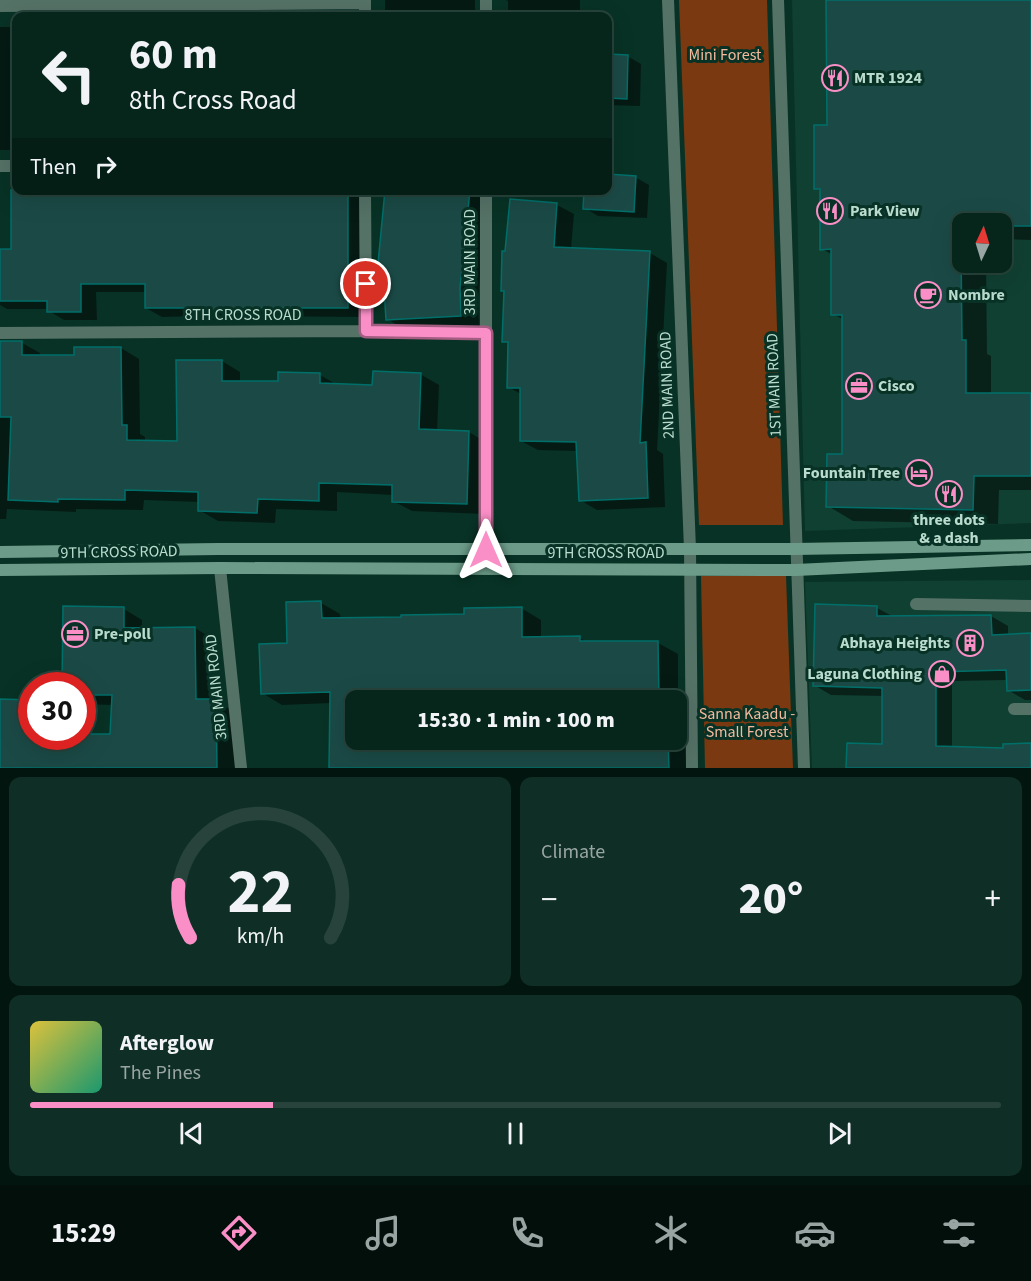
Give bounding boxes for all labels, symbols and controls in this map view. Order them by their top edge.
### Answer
text: 60 m [129,25,218,85]
icon: left [30,36,108,114]
park label: Mini Forest [689,44,762,66]
restaurant icon: MTR 1924 [820,63,850,93]
place label: MTR 1924 [854,67,922,89]
text: 8th Cross Road [129,81,297,120]
icon: right [89,150,122,183]
text: Then [30,151,77,183]
restaurant icon: Park View [815,196,845,226]
place label: Park View [850,200,920,222]
street label: 3RD MAIN ROAD [459,209,481,315]
north arrow [952,213,1012,273]
map controls [952,213,1012,273]
pin [340,258,391,309]
icon: arrive [349,267,382,300]
cafe icon: Nombre [913,280,943,310]
place label: Nombre [948,284,1005,306]
street label: 8TH CROSS ROAD [184,304,302,326]
street label: 2ND MAIN ROAD [654,331,680,439]
street label: 1ST MAIN ROAD [761,332,787,437]
office icon: Cisco [844,371,874,401]
place label: Cisco [878,375,915,397]
hotel icon: Fountain Tree [904,458,934,488]
place label: Fountain Tree [803,462,900,484]
restaurant icon: three dots & a dash [934,479,964,509]
place label: three dots & a dash [913,509,985,549]
position arrow [454,518,518,582]
street label: 9TH CROSS ROAD [60,540,178,564]
street label: 9TH CROSS ROAD [547,542,665,564]
office icon: Pre-poll [60,619,90,649]
place label: Pre-poll [94,623,151,645]
building icon: Abhaya Heights [955,628,985,658]
place label: Abhaya Heights [839,632,950,654]
street label: 3RD MAIN ROAD [199,633,232,741]
shop icon: Laguna Clothing [927,659,957,689]
place label: Laguna Clothing [807,663,922,685]
speed limit sign: 30 [18,672,96,750]
park label: Sanna Kaadu - Small Forest [699,703,795,743]
text: 15:30 · 1 min · 100 m [417,704,615,736]
text: Climate [541,838,605,866]
text: 22 [227,848,293,937]
text: 20° [739,867,803,931]
text: − [541,876,557,923]
text: + [985,876,1001,923]
text: km/h [236,922,284,953]
text: Afterglow [120,1027,214,1059]
text: The Pines [120,1059,201,1087]
icon: previous [175,1117,208,1150]
icon: pause [499,1117,532,1150]
icon: next [823,1117,856,1150]
icon: directions [218,1212,260,1254]
icon: music [362,1212,404,1254]
icon: phone [506,1212,548,1254]
icon: climate [650,1212,692,1254]
icon: car [794,1212,836,1254]
icon: filters [938,1212,980,1254]
text: 15:29 [51,1214,116,1253]

